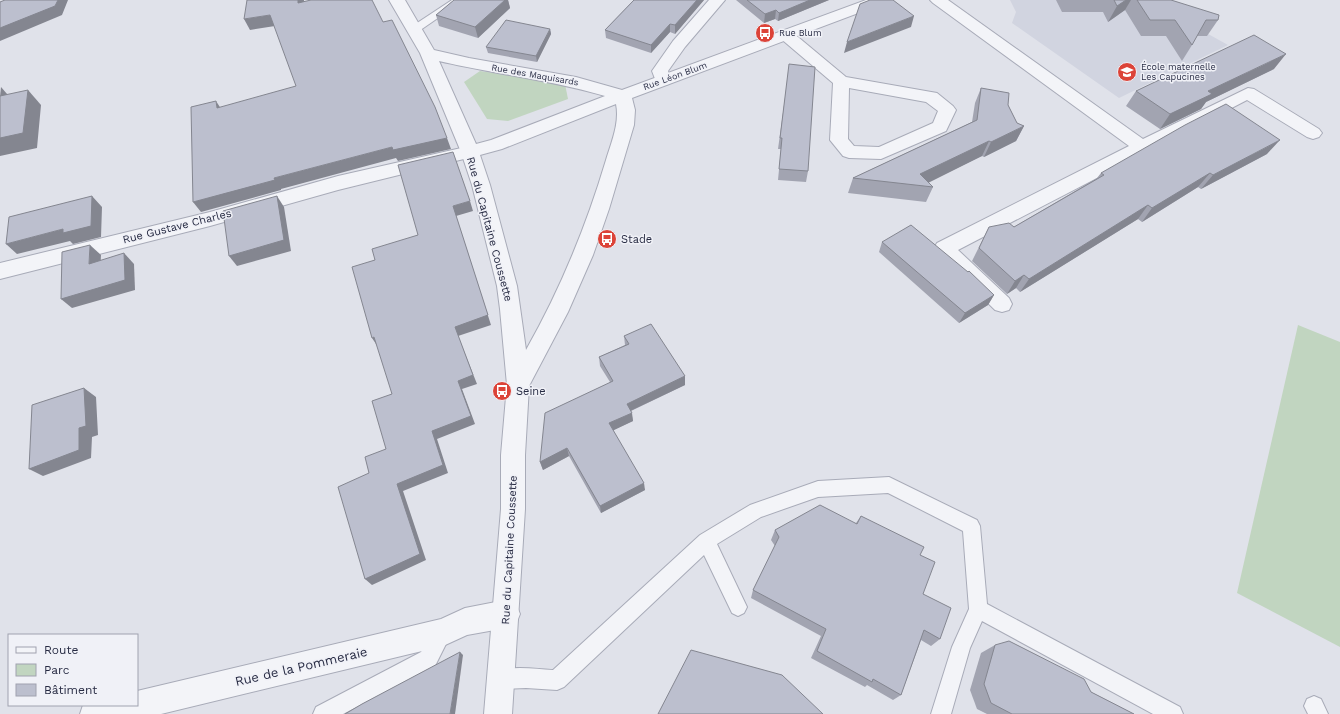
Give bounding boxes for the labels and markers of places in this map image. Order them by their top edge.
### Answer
bus stop icon: Rue Blum [754,22,776,44]
place label: Rue Blum [779,28,821,38]
school or university icon: École maternelle Les Capucines [1116,61,1138,83]
place label: École maternelle Les Capucines [1141,61,1216,82]
bus stop icon: Stade [596,228,618,250]
place label: Stade [621,233,652,246]
bus stop icon: Seine [491,380,513,402]
place label: Seine [516,385,545,398]

